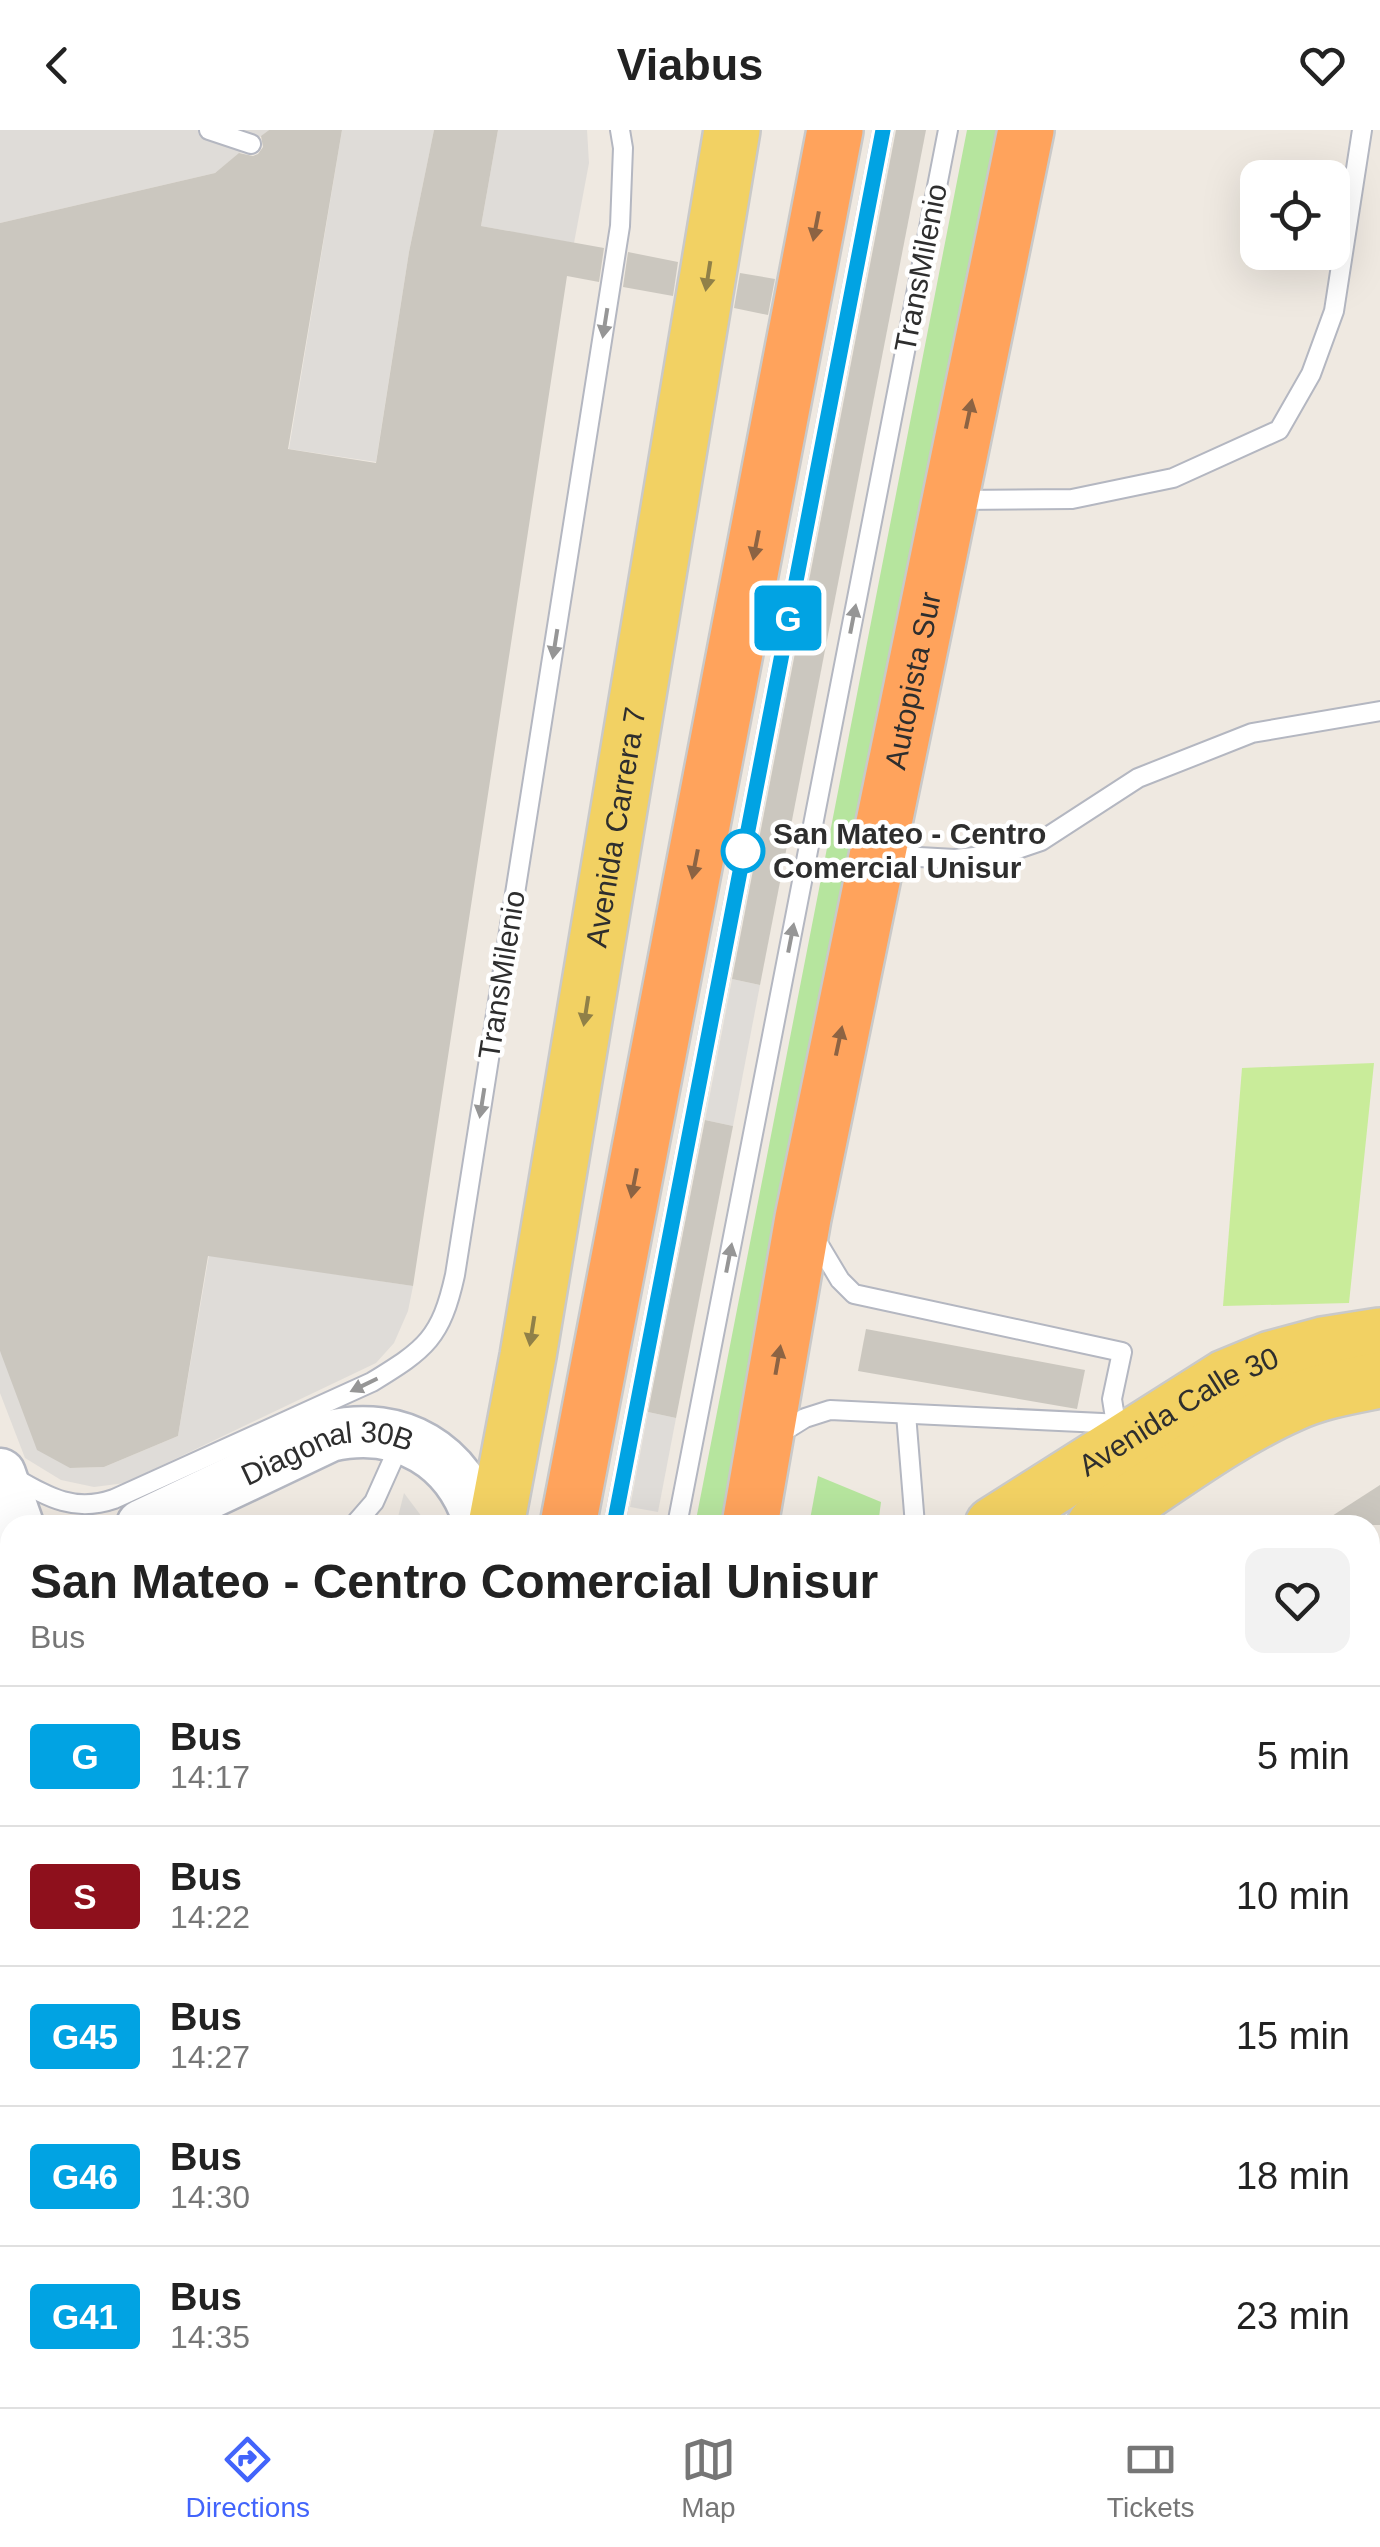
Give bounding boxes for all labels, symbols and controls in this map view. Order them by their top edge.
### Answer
icon: back [30,38,85,93]
icon: heart [1295,38,1350,93]
text: Viabus [617,39,763,90]
map controls [1240,160,1350,270]
button: locate [1240,160,1350,270]
street label: TransMilenio [888,181,953,355]
one-way arrow [808,210,824,241]
one-way arrow [700,261,715,292]
one-way arrow [597,307,612,339]
one-way arrow [961,398,977,429]
one-way arrow [747,530,763,561]
line badge: G [756,586,820,650]
street label: Autopista Sur [878,589,947,772]
text: G [774,599,802,638]
one-way arrow [845,604,861,635]
one-way arrow [546,628,562,660]
street label: Avenida Carrera 7 [579,705,652,950]
place label: San Mateo - Centro Comercial Unisur [773,817,1046,884]
marker: San Mateo - Centro Comercial Unisur [722,830,764,872]
one-way arrow [687,849,703,880]
street label: TransMilenio [472,888,531,1062]
one-way arrow [783,923,799,954]
one-way arrow [578,995,593,1027]
one-way arrow [832,1025,848,1056]
one-way arrow [474,1088,490,1119]
one-way arrow [626,1168,642,1199]
one-way arrow [721,1242,737,1273]
one-way arrow [524,1316,540,1348]
street label: Avenida Calle 30 [1072,1341,1283,1482]
one-way arrow [771,1344,786,1375]
one-way arrow [349,1376,378,1393]
street label: Diagonal 30B [236,1415,418,1492]
button: heart [1245,1548,1350,1653]
text: San Mateo - Centro Comercial Unisur [30,1555,878,1608]
text: Bus [30,1619,85,1655]
text: Bus [170,1716,242,1758]
text: 5 min [1257,1735,1350,1777]
text: G [71,1737,99,1776]
text: 14:17 [170,1759,250,1795]
text: Bus [170,1856,242,1898]
text: 10 min [1236,1875,1350,1917]
text: S [73,1877,97,1916]
text: 14:22 [170,1899,250,1935]
text: Bus [170,1996,242,2038]
text: 15 min [1236,2015,1350,2057]
text: G45 [52,2017,118,2056]
text: 14:27 [170,2039,250,2075]
text: Bus [170,2136,242,2178]
text: 18 min [1236,2155,1350,2197]
text: G46 [52,2157,118,2196]
text: 14:30 [170,2179,250,2215]
text: Bus [170,2276,242,2318]
text: 23 min [1236,2295,1350,2337]
text: G41 [52,2297,118,2336]
text: 14:35 [170,2319,250,2355]
tab: Directions [185,2432,310,2524]
tab: Map [681,2432,736,2524]
tab: Tickets [1107,2432,1195,2524]

